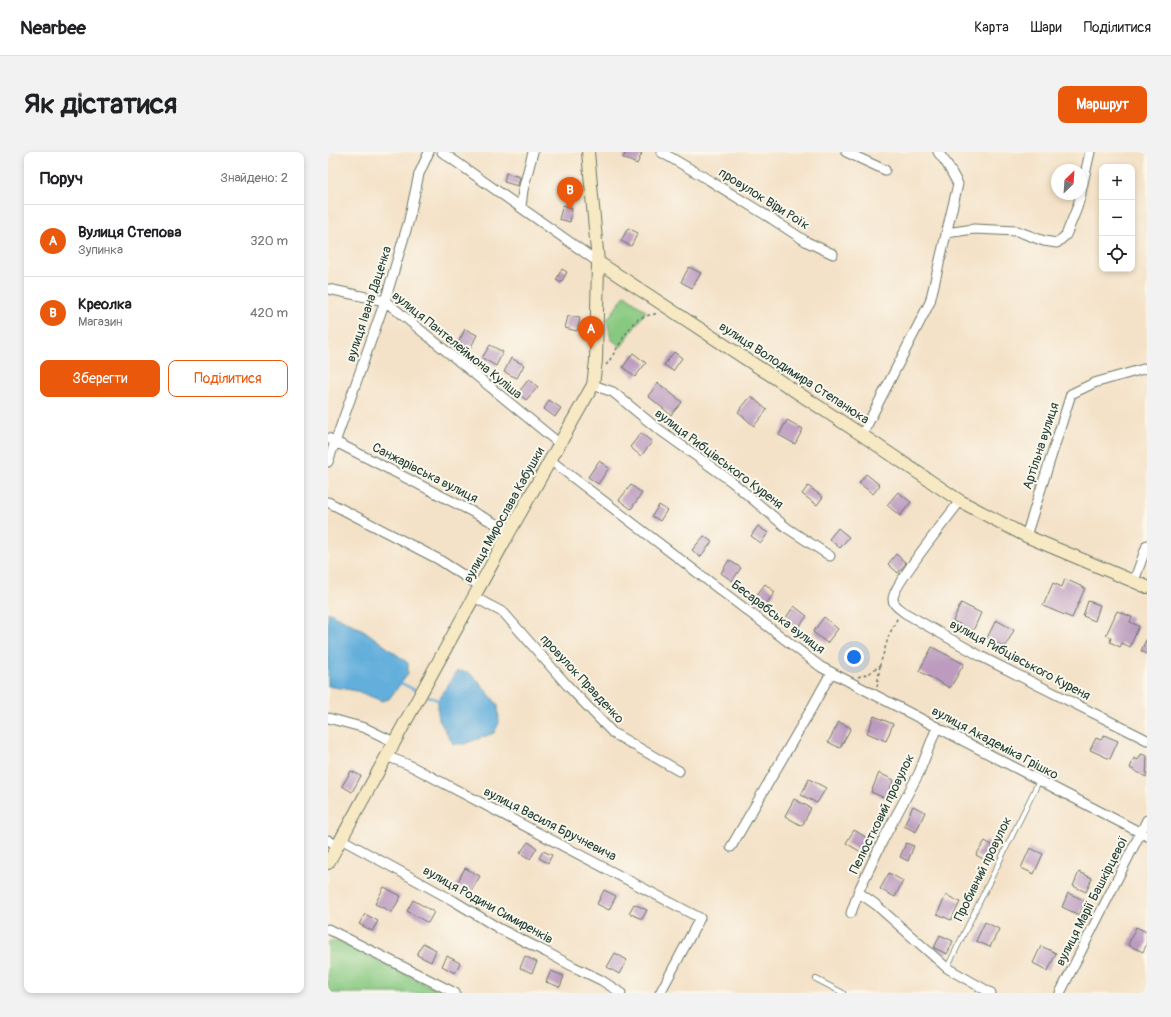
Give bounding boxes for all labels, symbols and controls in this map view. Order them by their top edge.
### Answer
text: Nearbee [20,16,86,40]
text: Карта [974,19,1009,36]
text: Шари [1031,19,1062,36]
text: Поділитися [1084,19,1151,36]
button: Маршрут [1058,86,1147,123]
text: Як дістатися [24,87,177,122]
north arrow [1051,164,1087,200]
map controls [1099,164,1135,272]
button: + [1099,164,1135,200]
street label: провулок Віри Роїк [716,165,813,233]
text: Поруч [40,168,83,189]
text: Знайдено: 2 [220,170,288,186]
pin: B [557,177,583,210]
button: − [1099,200,1135,236]
text: Вулиця Степова [78,223,181,242]
text: A [49,233,57,249]
text: 320 m [250,233,288,249]
button: locate [1099,236,1135,272]
text: Зупинка [78,242,123,258]
street label: вулиця Івана Даценка [343,244,395,364]
street label: вулиця Пантелеймона Куліша [389,288,525,402]
text: Креолка [78,295,132,314]
text: B [49,305,57,321]
text: 420 m [250,305,288,321]
text: Магазин [78,314,122,330]
pin: A [578,316,604,349]
street label: вулиця Володимира Степанюка [716,318,872,428]
button: Зберегти [40,360,160,397]
button: Поділитися [168,360,288,397]
street label: Артільна вулиця [1019,401,1063,491]
street label: вулиця Рибцівського Куреня [652,405,786,513]
street label: Санжарівська вулиця [369,439,481,507]
street label: вулиця Мирослава Кабушки [460,444,548,586]
street label: Бесарабська вулиця [728,577,828,657]
street label: вулиця Рибцівського Куреня [947,616,1093,704]
street label: провулок Правденко [537,631,627,727]
your location [844,647,864,667]
street label: вулиця Академіка Грішко [929,703,1061,783]
street label: Пелюстковий провулок [846,751,918,876]
street label: вулиця Василя Бручневича [481,784,619,864]
street label: Пробивний провулок [951,814,1015,924]
street label: вулиця Марії Башкірцевої [1052,834,1132,968]
street label: вулиця Родини Симиренків [420,863,556,947]

